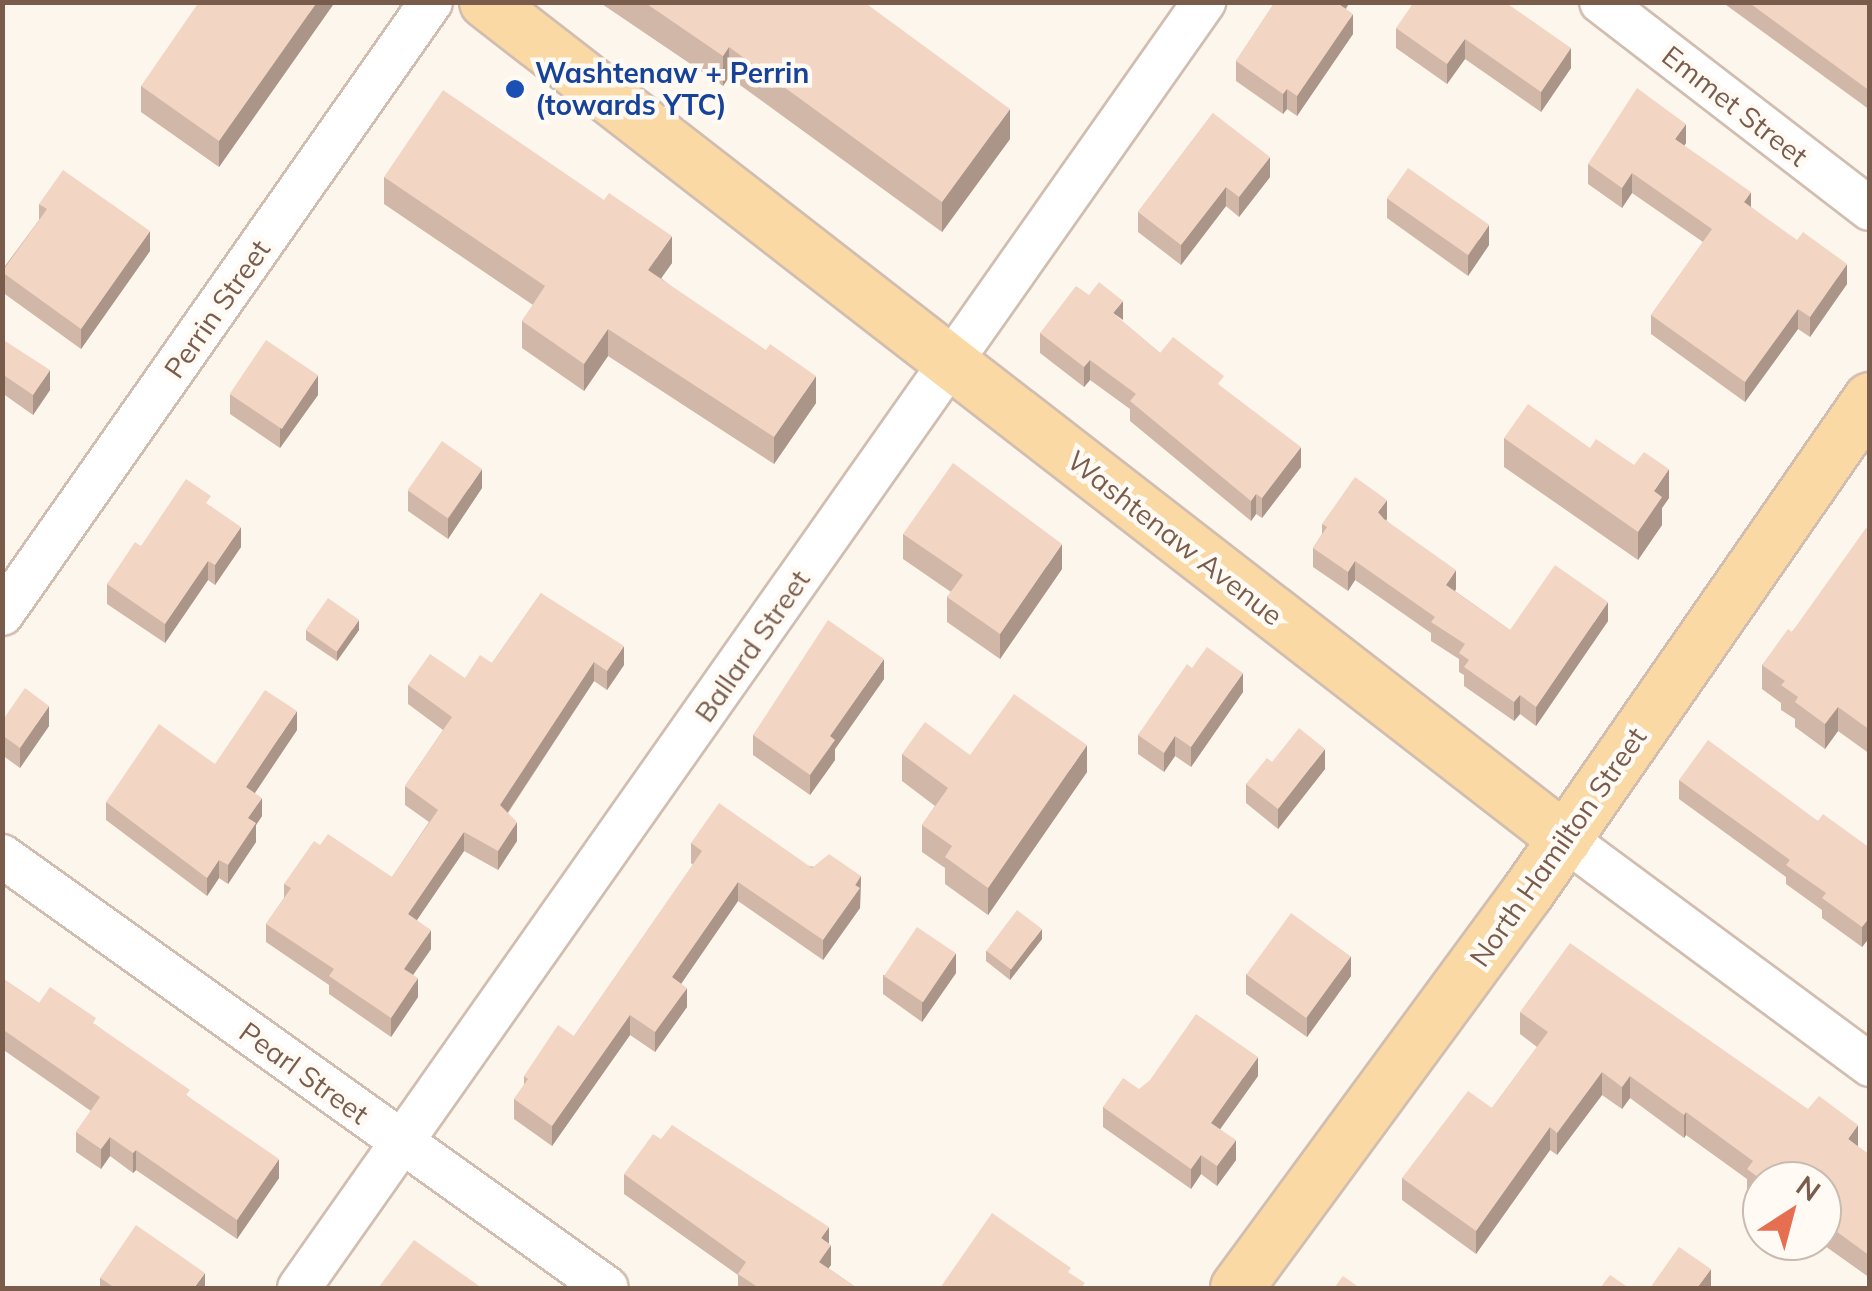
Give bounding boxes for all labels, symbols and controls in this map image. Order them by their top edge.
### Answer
street label: Emmet Street [1656,39,1814,173]
place label: Washtenaw + Perrin (towards YTC) [535,56,809,122]
marker: Washtenaw + Perrin (towards YTC) [504,78,526,100]
street label: Perrin Street [157,233,277,385]
street label: Washtenaw Avenue [1061,444,1289,632]
street label: Ballard Street [687,564,817,728]
street label: North Hamilton Street [1463,721,1653,973]
street label: Pearl Street [233,1015,375,1131]
north arrow [1742,1161,1842,1261]
text: N [1790,1168,1828,1208]

